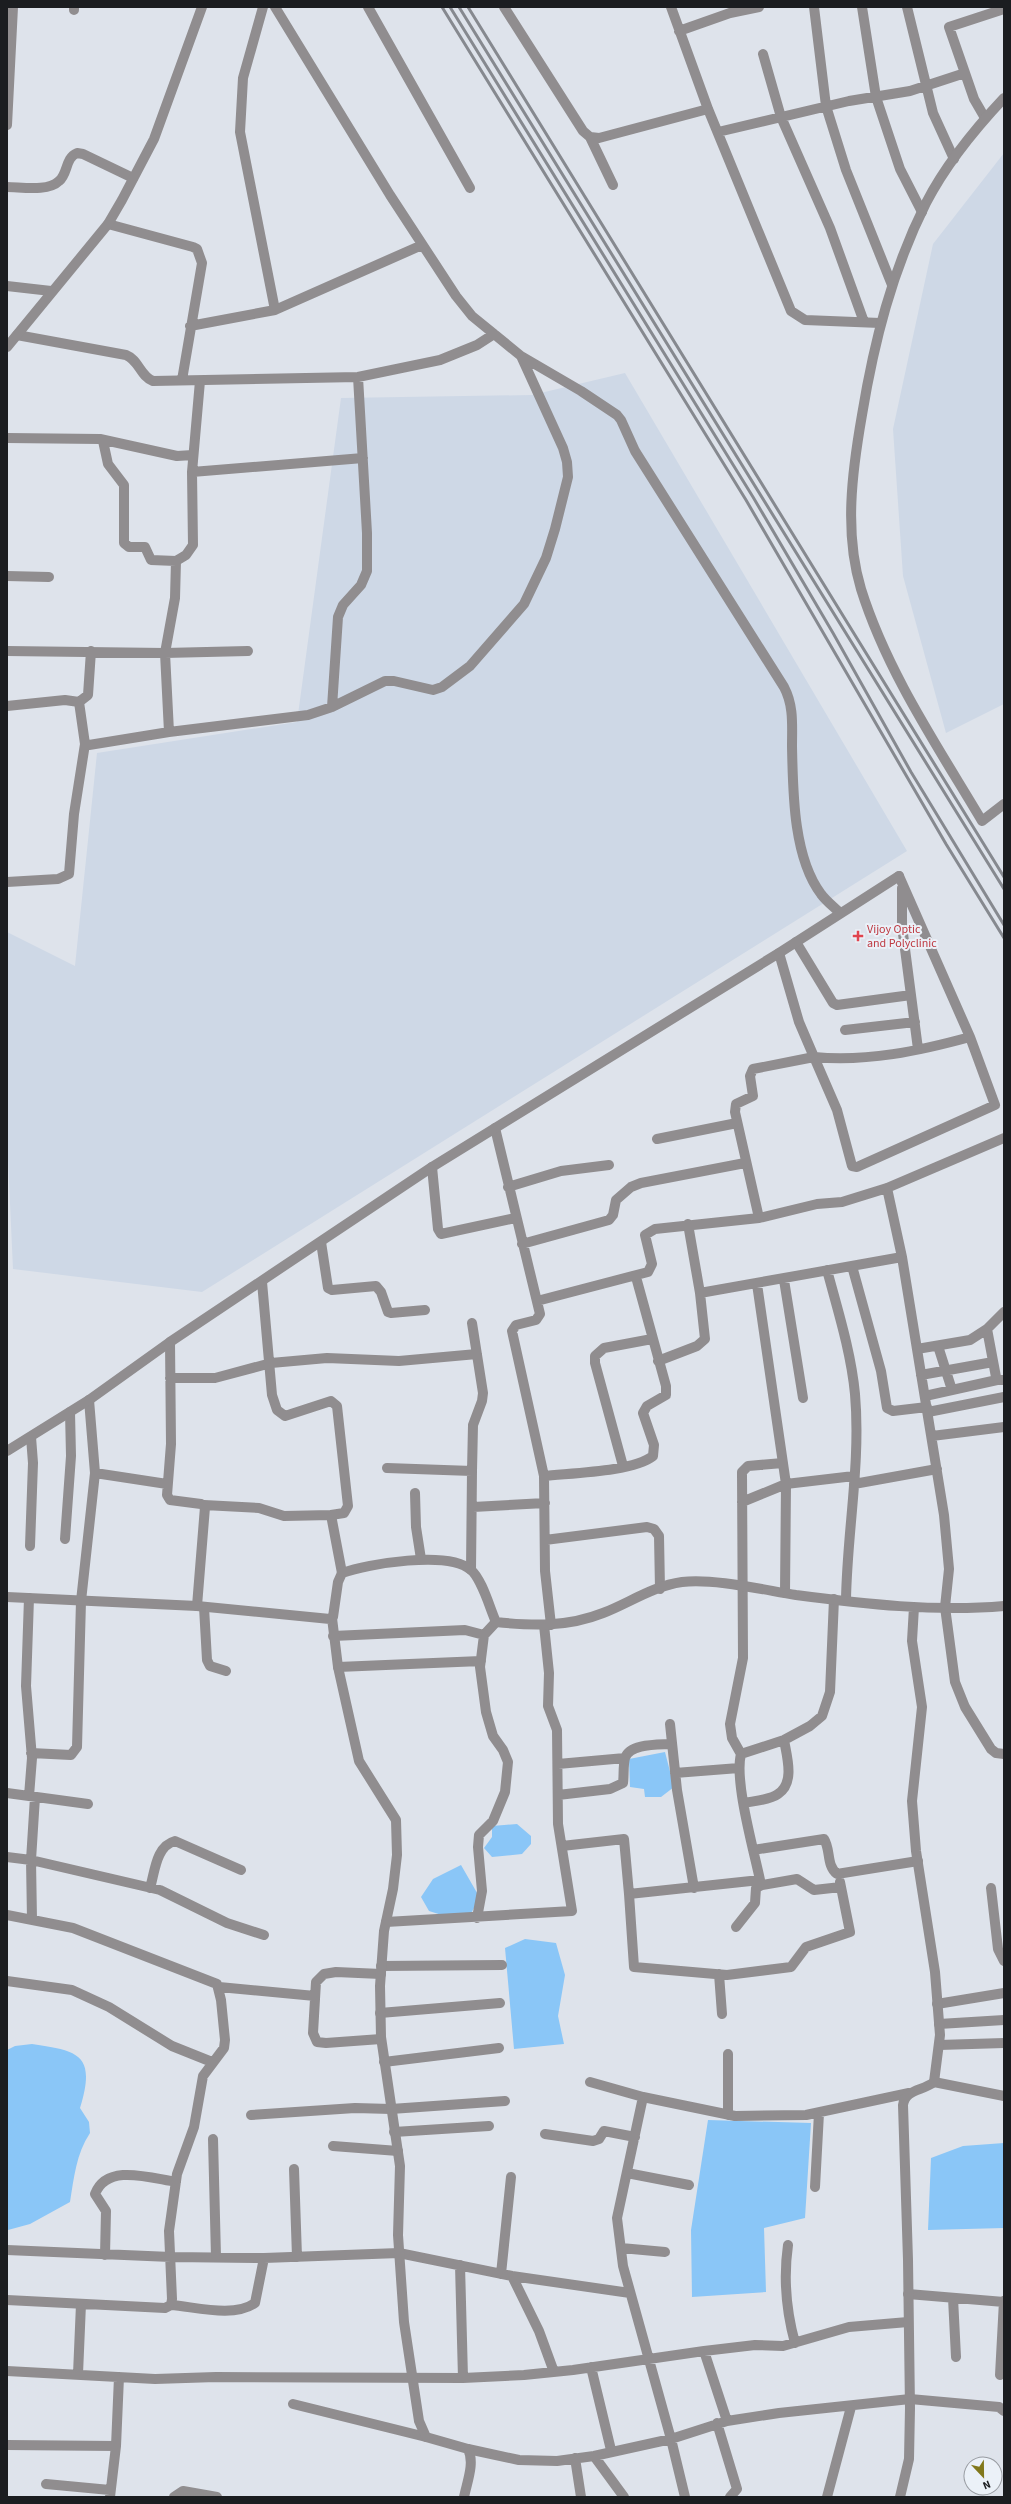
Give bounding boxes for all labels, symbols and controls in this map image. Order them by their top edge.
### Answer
place label: Vijoy Optic and Polyclinic [867,921,937,952]
marker: Vijoy Optic and Polyclinic [852,930,864,942]
north arrow [963,2456,1003,2496]
text: N [980,2476,993,2493]

